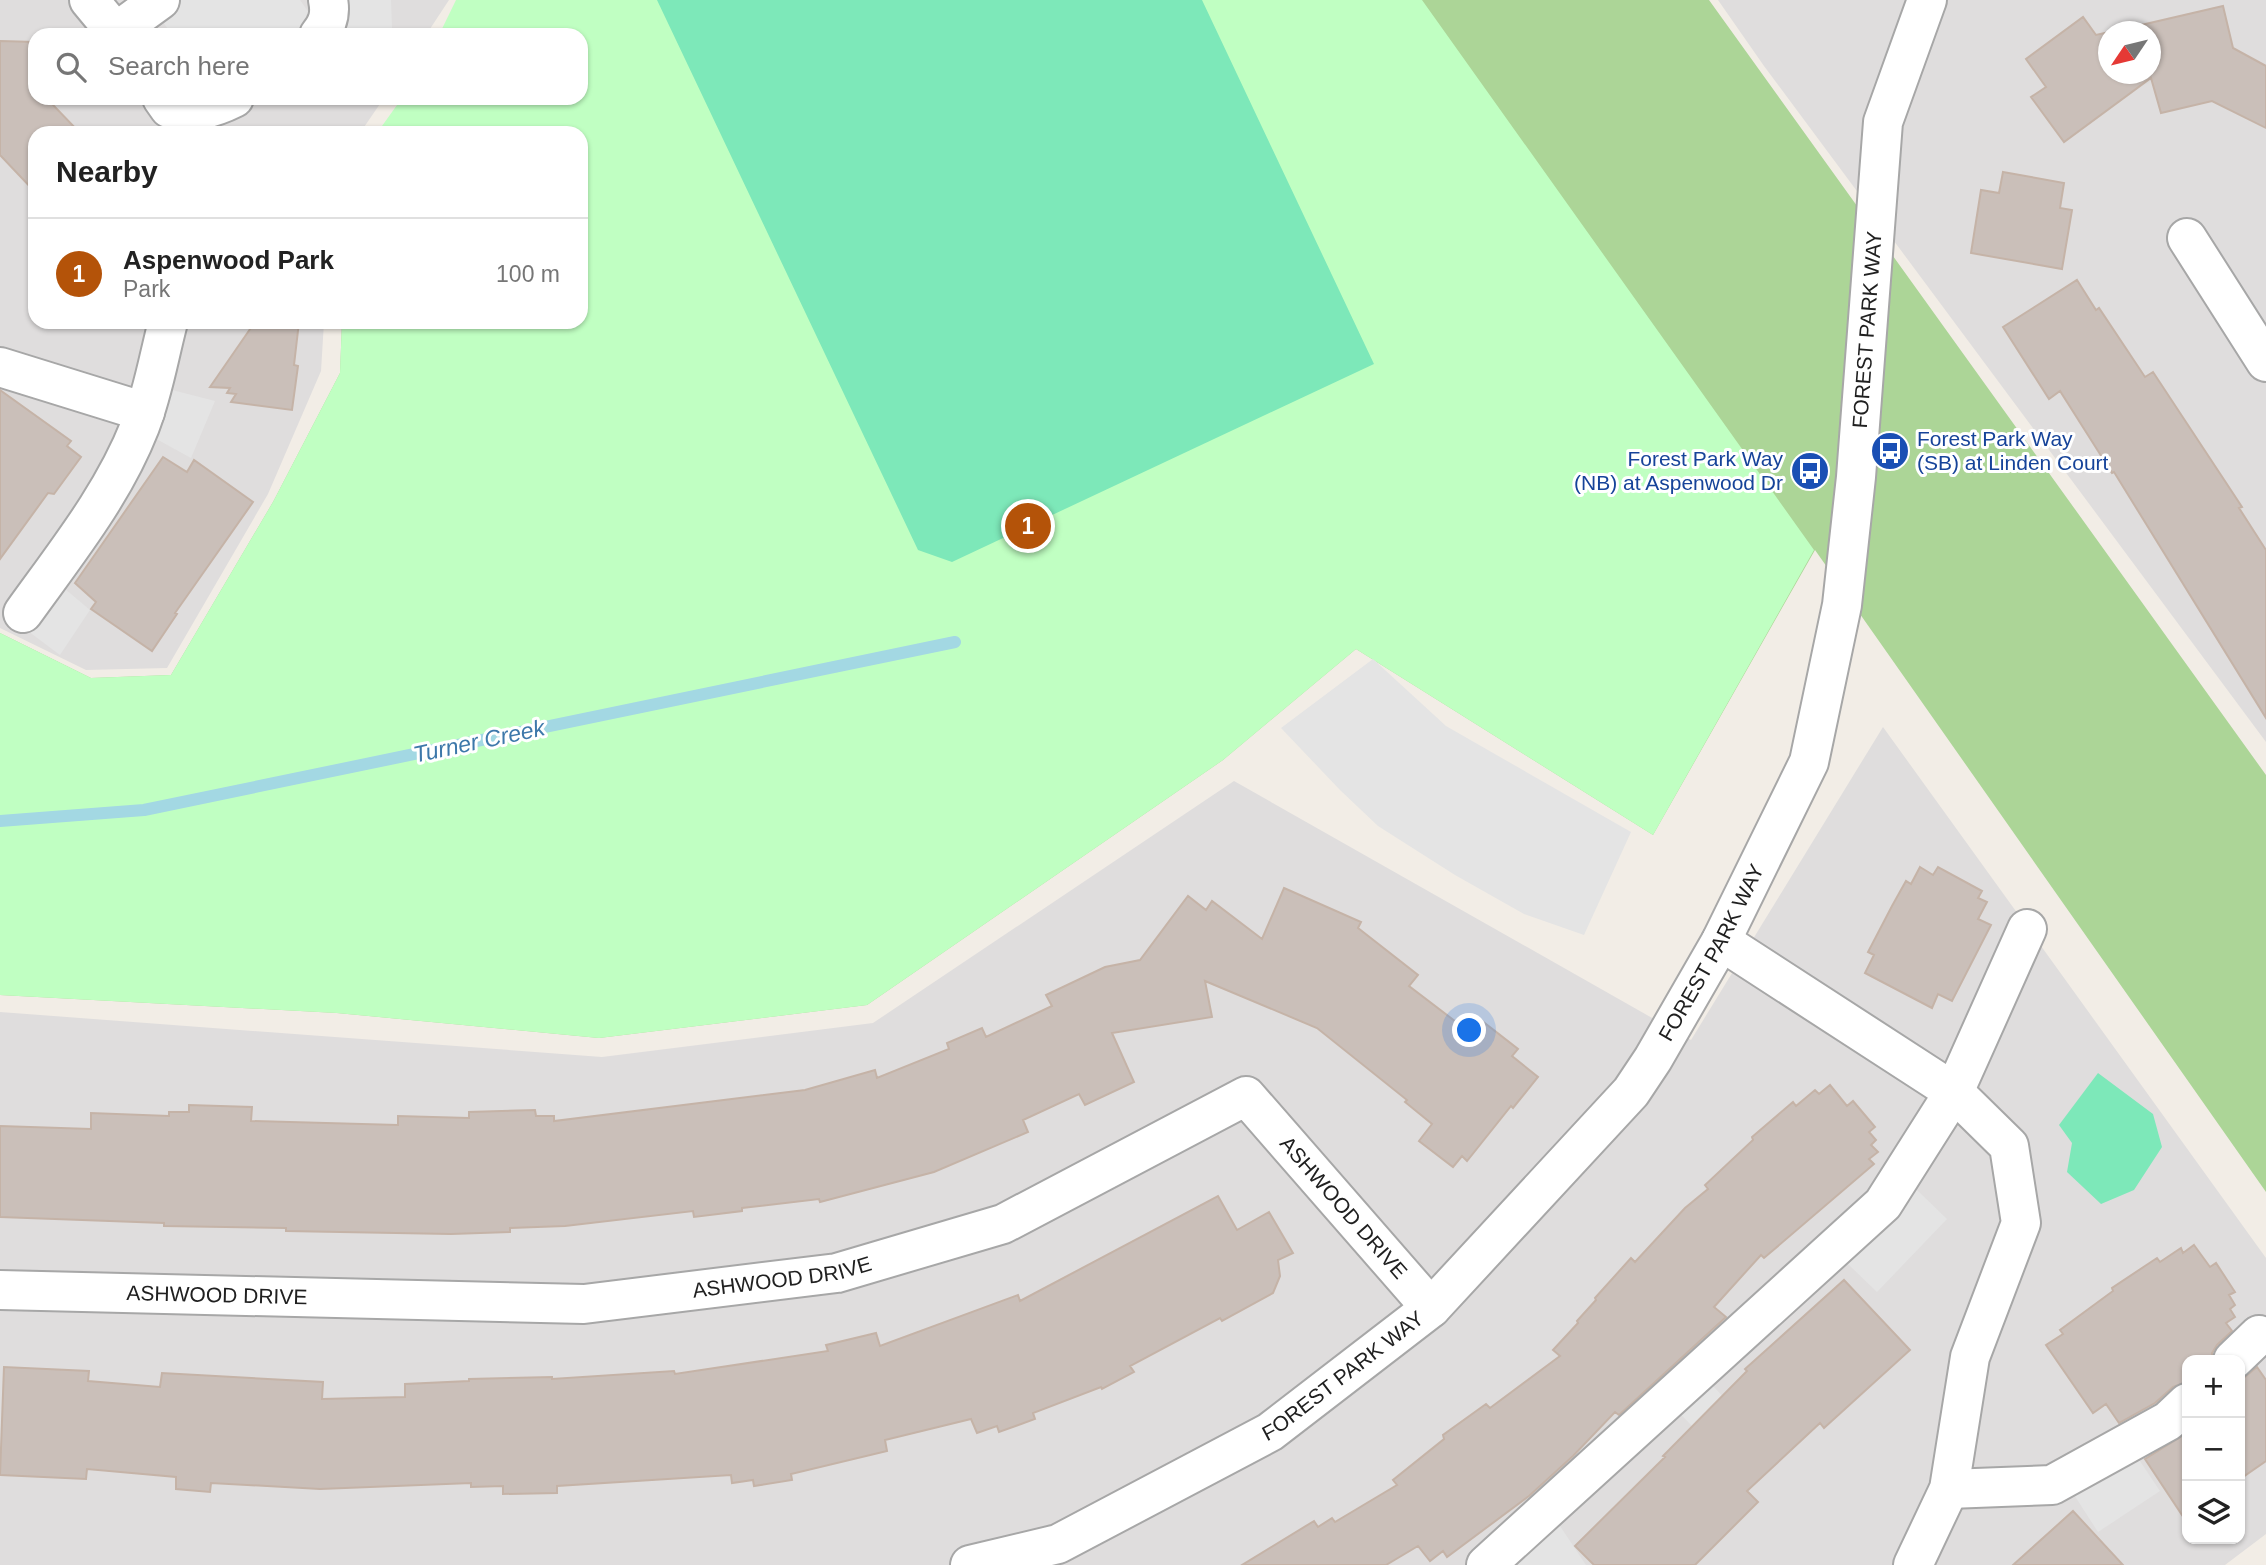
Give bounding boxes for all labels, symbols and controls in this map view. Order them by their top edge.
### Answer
north arrow [2098,21,2161,84]
search box [28,28,588,105]
icon: search [52,48,90,86]
text: Search here [108,51,250,81]
text: Nearby [56,155,158,188]
street label: FOREST PARK WAY [1848,230,1886,429]
text: Aspenwood Park [123,245,334,275]
text: 1 [73,261,85,287]
text: 100 m [496,261,560,287]
text: Park [123,276,170,302]
place label: Forest Park Way (SB) at Linden Court [1917,427,2109,474]
bus stop icon: Forest Park Way (SB) at Linden Court [1869,430,1911,472]
place label: Forest Park Way (NB) at Aspenwood Dr [1574,447,1783,494]
bus stop icon: Forest Park Way (NB) at Aspenwood Dr [1789,450,1831,492]
pin: 1 [1005,500,1051,552]
water label: Turner Creek [411,714,549,768]
street label: FOREST PARK WAY [1654,860,1768,1045]
your location [1452,1013,1486,1047]
street label: ASHWOOD DRIVE [1276,1132,1412,1283]
street label: ASHWOOD DRIVE [691,1251,874,1302]
street label: ASHWOOD DRIVE [126,1281,308,1308]
street label: FOREST PARK WAY [1258,1306,1428,1445]
map controls [2182,1355,2245,1544]
button: + [2182,1355,2245,1418]
button: − [2182,1418,2245,1481]
button: layers [2182,1481,2245,1544]

